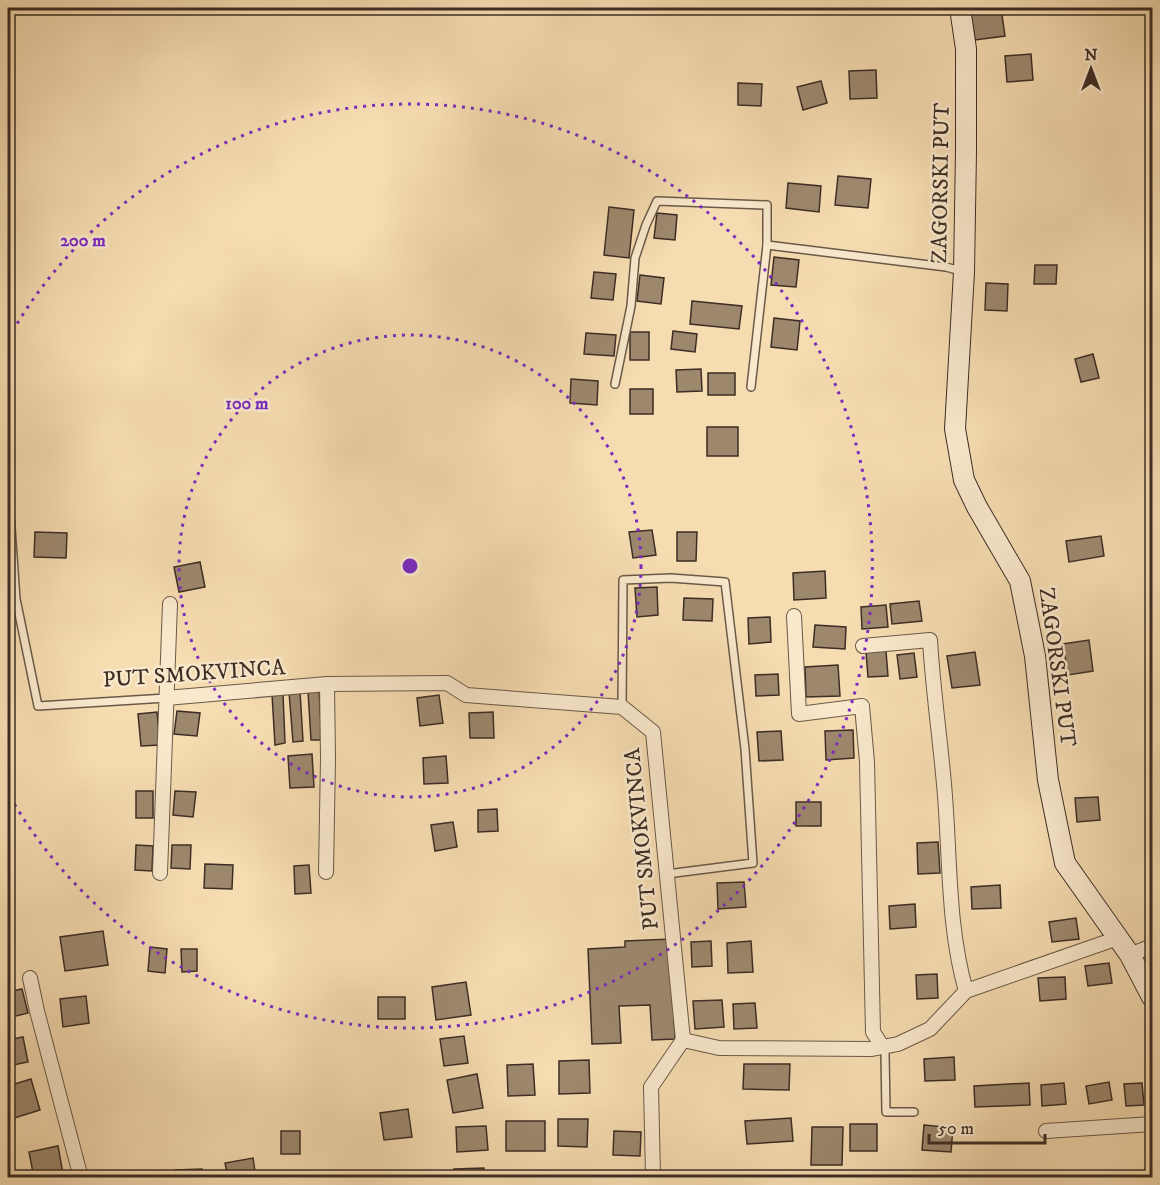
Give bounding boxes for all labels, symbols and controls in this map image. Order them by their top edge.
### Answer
north arrow [1061,39,1121,99]
text: N [1084,45,1098,65]
street label: ZAGORSKI PUT [926,102,956,264]
text: 200 m [60,230,106,252]
text: 100 m [225,393,269,415]
centre of rings [400,556,420,576]
street label: ZAGORSKI PUT [1032,586,1082,749]
street label: PUT SMOKVINCA [102,654,287,694]
street label: PUT SMOKVINCA [619,746,665,931]
scale bar [929,1107,1044,1145]
text: 50 m [938,1118,974,1140]

